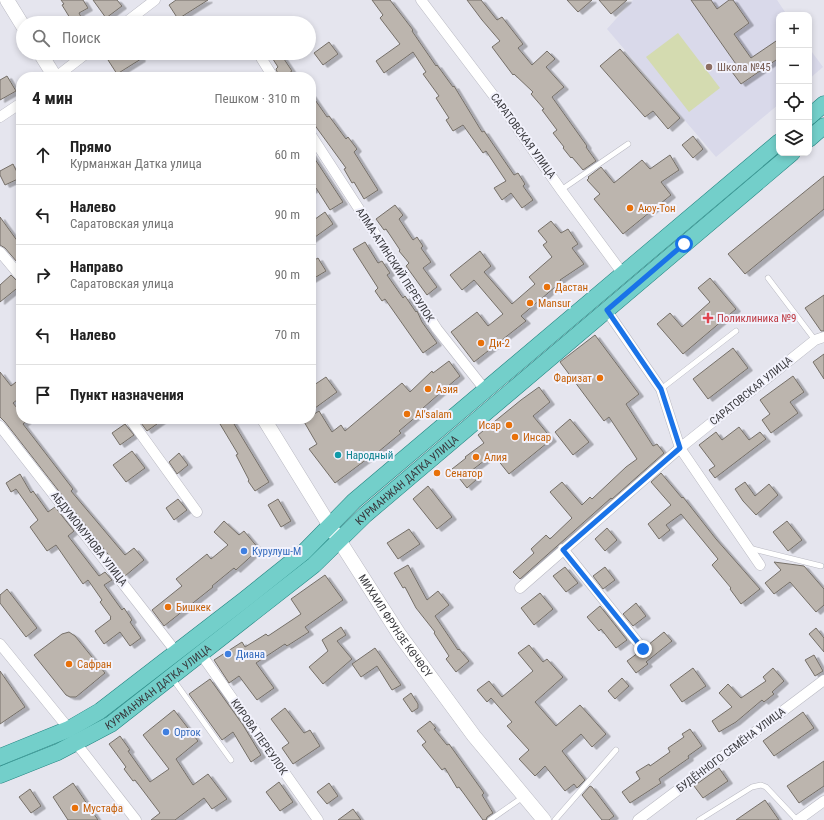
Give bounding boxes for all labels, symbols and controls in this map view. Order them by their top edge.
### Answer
map controls [776,12,812,156]
button: + [776,12,812,48]
search box [16,16,316,60]
icon: search [30,27,52,49]
text: Поиск [62,29,101,47]
button: − [776,48,812,84]
place label: Школа №45 [717,61,771,74]
marker: Школа №45 [704,62,714,72]
button: locate [776,84,812,120]
text: 4 мин [32,88,73,108]
text: Пешком · 310 m [214,91,300,106]
street label: САРАТОВСКАЯ УЛИЦА [488,91,559,182]
button: layers [776,120,812,156]
text: Прямо [70,138,111,156]
icon: ahead [32,144,54,166]
text: 60 m [274,147,300,162]
text: Курманжан Датка улица [70,156,202,171]
text: Налево [70,198,116,216]
place label: Аюу-Тон [638,202,676,215]
marker: Аюу-Тон [625,203,635,213]
icon: left [32,204,54,226]
street label: АЛМА-АТИНСКИЙ ПЕРЕУЛОК [353,206,437,325]
text: 90 m [274,207,300,222]
text: Саратовская улица [70,216,174,231]
route start [675,235,693,253]
text: Направо [70,258,123,276]
icon: right [32,264,54,286]
text: 90 m [274,267,300,282]
text: Саратовская улица [70,276,174,291]
place label: Дастан [555,281,588,294]
marker: Дастан [542,282,552,292]
place label: Mansur [538,297,571,310]
marker: Mansur [525,298,535,308]
marker: Поликлиника №9 [702,312,714,324]
place label: Поликлиника №9 [717,312,796,325]
icon: left [32,324,54,346]
text: Налево [70,326,116,344]
text: 70 m [274,327,300,342]
place label: Ди-2 [489,337,510,350]
marker: Ди-2 [476,338,486,348]
street label: САРАТОВСКАЯ УЛИЦА [707,353,795,428]
place label: Фаризат [553,372,592,385]
marker: Фаризат [595,373,605,383]
place label: Азия [436,383,458,396]
icon: arrive [32,384,54,406]
marker: Азия [423,384,433,394]
text: Пункт назначения [70,386,184,404]
place label: Al'salam [415,408,452,421]
marker: Al'salam [402,409,412,419]
place label: Исар [478,419,501,432]
marker: Исар [504,420,514,430]
place label: Инсар [523,431,551,444]
street label: КУРМАНЖАН ДАТКА УЛИЦА [353,432,461,527]
marker: Инсар [510,432,520,442]
place label: Народный [346,449,393,462]
marker: Народный [333,450,343,460]
place label: Алия [484,451,507,464]
marker: Алия [471,452,481,462]
place label: Сенатор [445,467,483,480]
marker: Сенатор [432,468,442,478]
street label: АБДУМОМУНОВА УЛИЦА [48,489,130,589]
place label: Курулуш-М [252,545,301,558]
marker: Курулуш-М [239,546,249,556]
street label: МИХАИЛ ФРУНЗЕ КӨЧӨСҮ [356,572,435,680]
place label: Бишкек [176,601,212,614]
marker: Бишкек [163,602,173,612]
route end [634,640,652,658]
street label: КУРМАНЖАН ДАТКА УЛИЦА [103,641,214,732]
place label: Диана [236,648,265,661]
marker: Диана [223,649,233,659]
place label: Сафран [77,658,112,671]
marker: Сафран [64,659,74,669]
street label: КИРОВА ПЕРЕУЛОК [228,697,291,778]
street label: БУДЁННОГО СЕМЁНА УЛИЦА [674,704,788,795]
place label: Орток [174,726,202,739]
marker: Орток [161,727,171,737]
place label: Мустафа [83,802,123,815]
marker: Мустафа [70,803,80,813]

